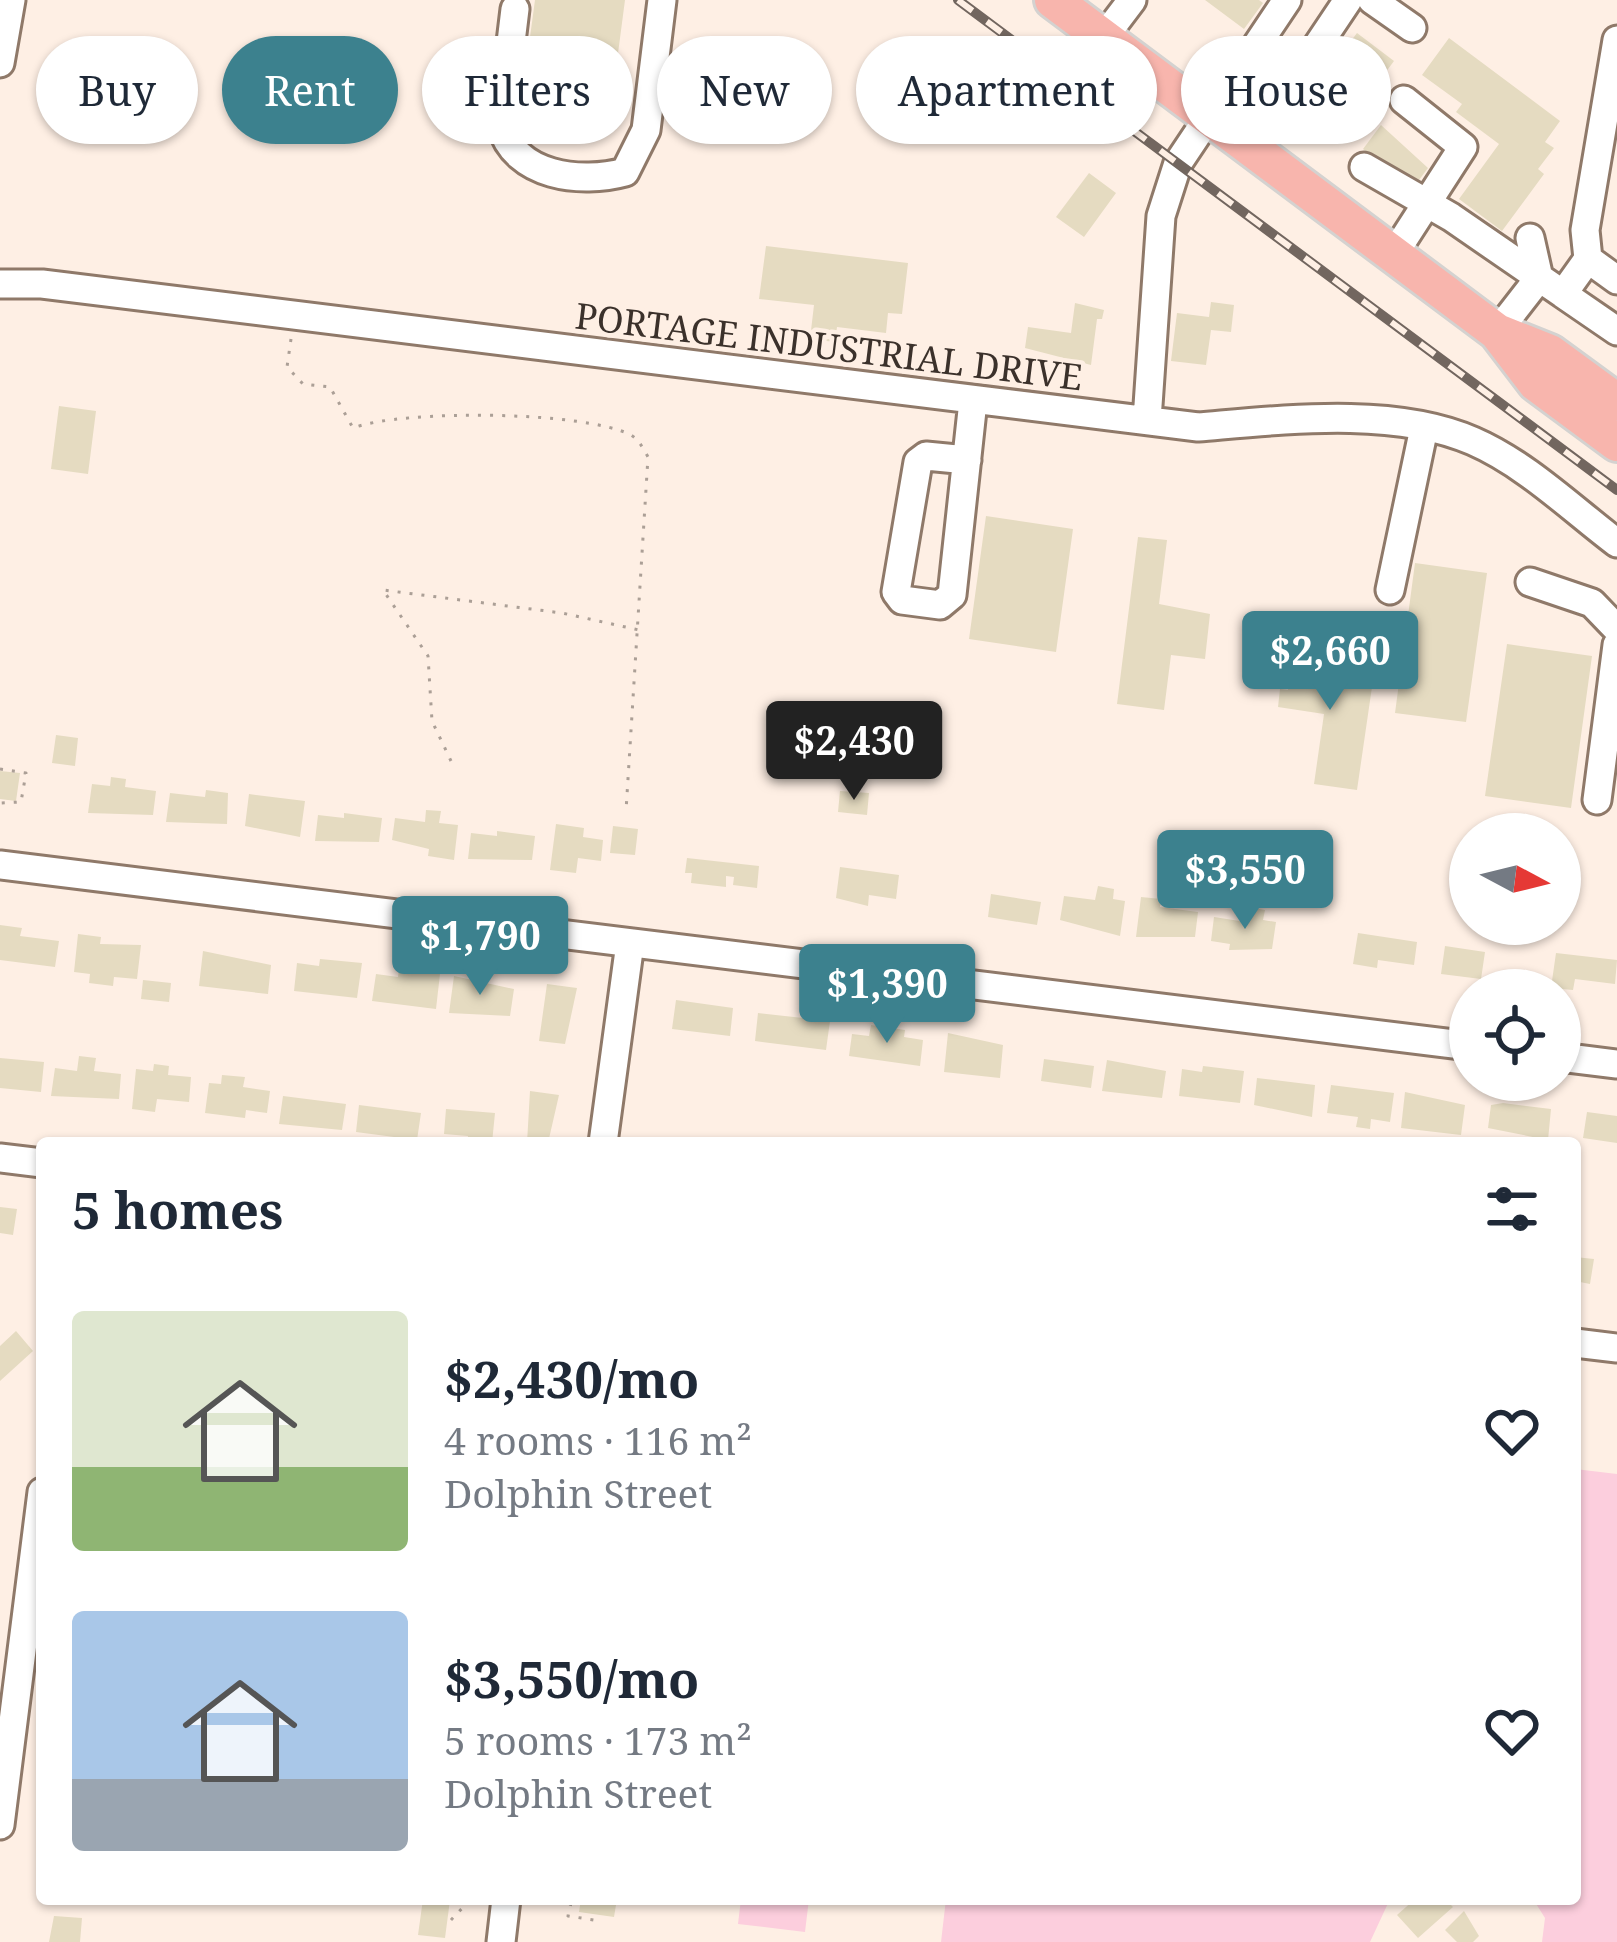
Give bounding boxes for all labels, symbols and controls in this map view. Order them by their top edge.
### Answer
chip: Buy [36,36,198,144]
chip: Rent [222,36,398,144]
chip: Filters [422,36,633,144]
chip: New [657,36,832,144]
chip: Apartment [856,36,1157,144]
chip: House [1181,36,1391,144]
street label: PORTAGE INDUSTRIAL DRIVE [573,291,1085,401]
pin: $2,660 [1232,611,1428,713]
text: $2,660 [1269,623,1391,676]
pin: $2,430 [756,701,952,803]
text: $2,430 [793,713,915,766]
north arrow [1449,813,1581,945]
map controls [1449,813,1581,1101]
pin: $3,550 [1147,830,1343,932]
text: $3,550 [1184,842,1306,895]
pin: $1,790 [382,896,578,998]
text: $1,790 [419,908,541,961]
pin: $1,390 [789,944,985,1046]
text: $1,390 [826,956,948,1009]
button: locate [1449,969,1581,1101]
text: 5 homes [72,1174,283,1244]
icon: filters [1479,1176,1545,1242]
text: $2,430/mo [444,1343,699,1413]
icon: home [168,1359,312,1503]
icon: heart [1479,1398,1545,1464]
text: 4 rooms · 116 m² [444,1413,752,1466]
text: Dolphin Street [444,1466,712,1519]
text: $3,550/mo [444,1643,699,1713]
icon: home [168,1659,312,1803]
icon: heart [1479,1698,1545,1764]
text: 5 rooms · 173 m² [444,1713,752,1766]
text: Dolphin Street [444,1766,712,1819]

